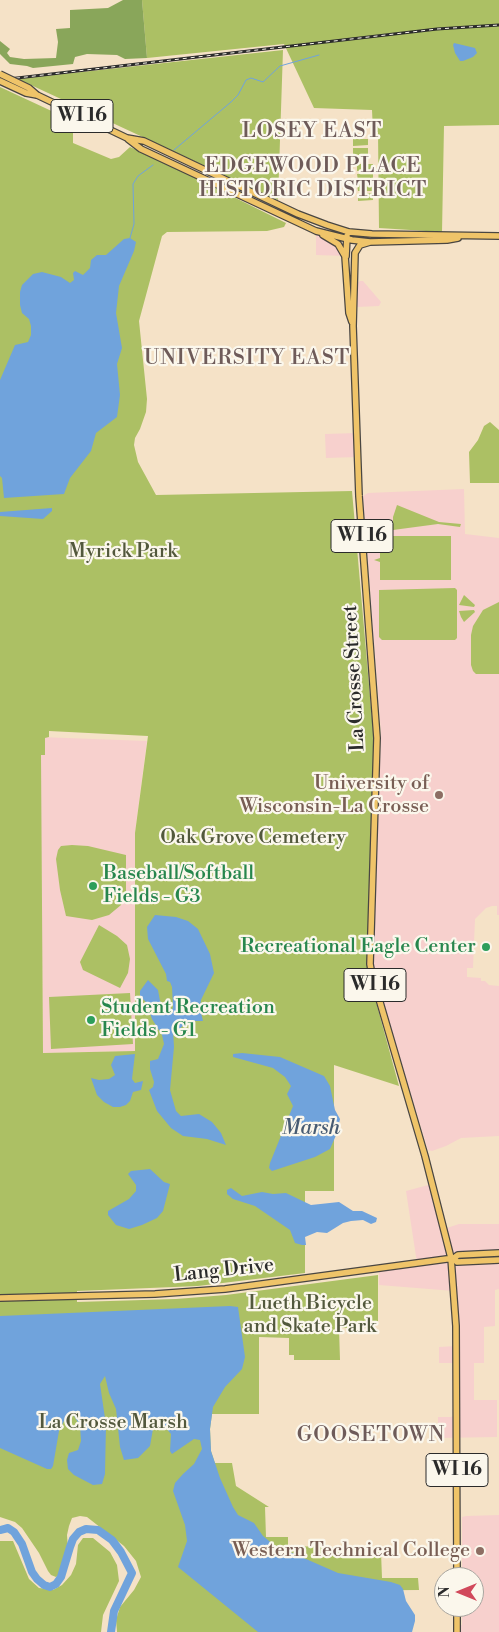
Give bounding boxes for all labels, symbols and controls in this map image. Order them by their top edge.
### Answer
road number: WI 16 [51,100,113,132]
district label: LOSEY EAST [241,119,383,145]
district label: EDGEWOOD PLACE HISTORIC DISTRICT [197,154,429,204]
district label: UNIVERSITY EAST [142,346,352,372]
road number: WI 16 [331,520,393,552]
park label: Myrick Park [68,540,178,564]
street label: La Crosse Street [339,604,371,752]
place label: University of Wisconsin-La Crosse [239,772,429,819]
marker: University of Wisconsin-La Crosse [433,789,445,801]
park label: Oak Grove Cemetery [160,826,346,850]
place label: Baseball/Softball Fields - G3 [103,862,254,909]
marker: Baseball/Softball Fields - G3 [87,880,99,892]
place label: Recreational Eagle Center [241,935,476,959]
marker: Recreational Eagle Center [480,941,492,953]
road number: WI 16 [344,968,406,1002]
place label: Student Recreation Fields - G1 [101,996,275,1043]
marker: Student Recreation Fields - G1 [85,1014,97,1026]
water label: Marsh [282,1116,340,1142]
street label: Lang Drive [173,1254,275,1288]
park label: Lueth Bicycle and Skate Park [244,1292,376,1339]
park label: La Crosse Marsh [38,1411,188,1435]
district label: GOOSETOWN [296,1423,446,1449]
road number: WI 16 [426,1454,488,1486]
place label: Western Technical College [232,1539,470,1563]
marker: Western Technical College [474,1545,486,1557]
north arrow [434,1567,484,1617]
text: N [436,1586,454,1598]

